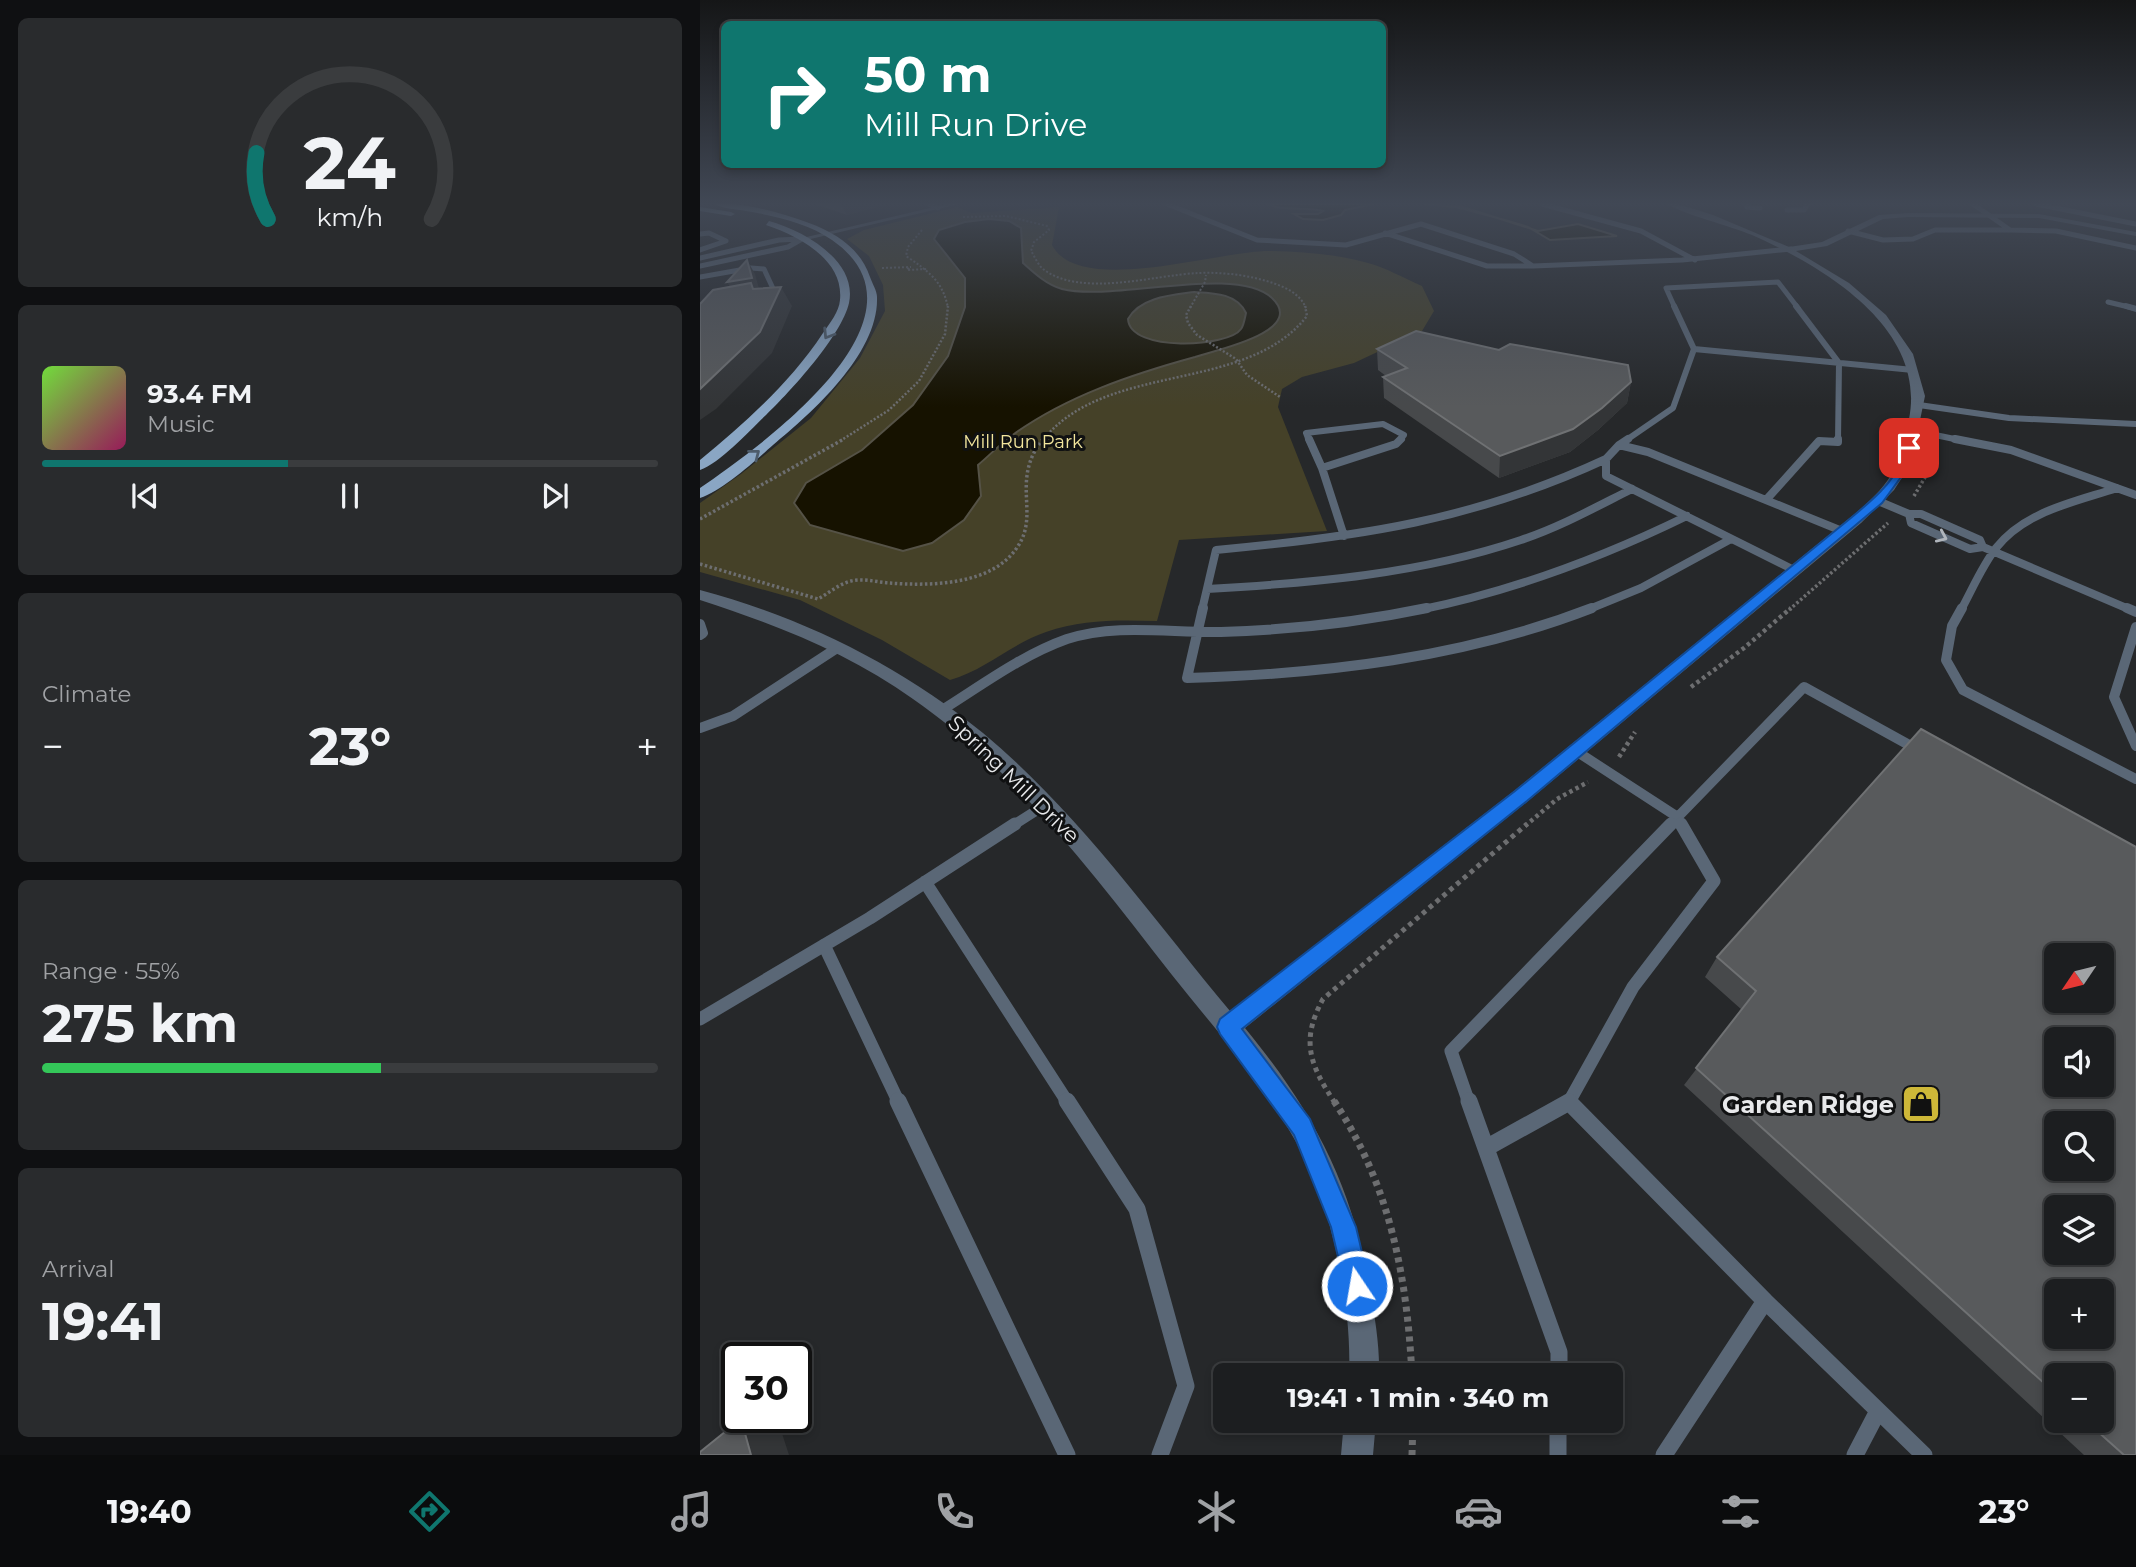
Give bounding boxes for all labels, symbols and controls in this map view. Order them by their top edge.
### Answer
text: 50 m [864,45,992,104]
icon: right [749,49,840,140]
text: Mill Run Drive [864,105,1087,144]
text: 24 [304,119,396,207]
text: km/h [317,202,383,232]
one-way arrow [823,326,836,339]
text: 93.4 FM [147,378,252,410]
text: Music [147,410,215,438]
pin [1879,418,1939,478]
icon: arrive [1890,429,1928,467]
park label: Mill Run Park [963,431,1083,453]
one-way arrow [747,449,760,462]
icon: previous [126,477,164,515]
icon: pause [331,477,369,515]
icon: next [536,477,574,515]
one-way arrow [1935,529,1948,543]
text: Climate [42,680,131,708]
street label: Spring Mill Drive [943,710,1085,848]
text: 23° [309,715,391,778]
text: − [42,723,64,770]
text: + [636,723,658,770]
north arrow [2044,943,2114,1013]
map controls [2044,943,2114,1433]
text: Range · 55% [42,957,180,985]
text: 275 km [42,992,238,1055]
button: sound [2044,1027,2114,1097]
shop icon: Garden Ridge [1900,1083,1942,1125]
place label: Garden Ridge [1722,1090,1894,1119]
button: search [2044,1111,2114,1181]
button: layers [2044,1195,2114,1265]
position arrow [1320,1249,1394,1323]
text: Arrival [42,1255,115,1283]
button: + [2044,1279,2114,1349]
text: 19:41 [42,1290,164,1353]
speed limit sign: 30 [721,1342,812,1433]
button: − [2044,1363,2114,1433]
text: 19:41 · 1 min · 340 m [1287,1382,1549,1414]
icon: directions [405,1487,454,1536]
icon: music [667,1487,716,1536]
icon: phone [930,1487,979,1536]
icon: climate [1192,1487,1241,1536]
icon: car [1454,1487,1503,1536]
icon: filters [1716,1487,1765,1536]
text: 19:40 [107,1492,192,1531]
text: 23° [1979,1492,2029,1531]

